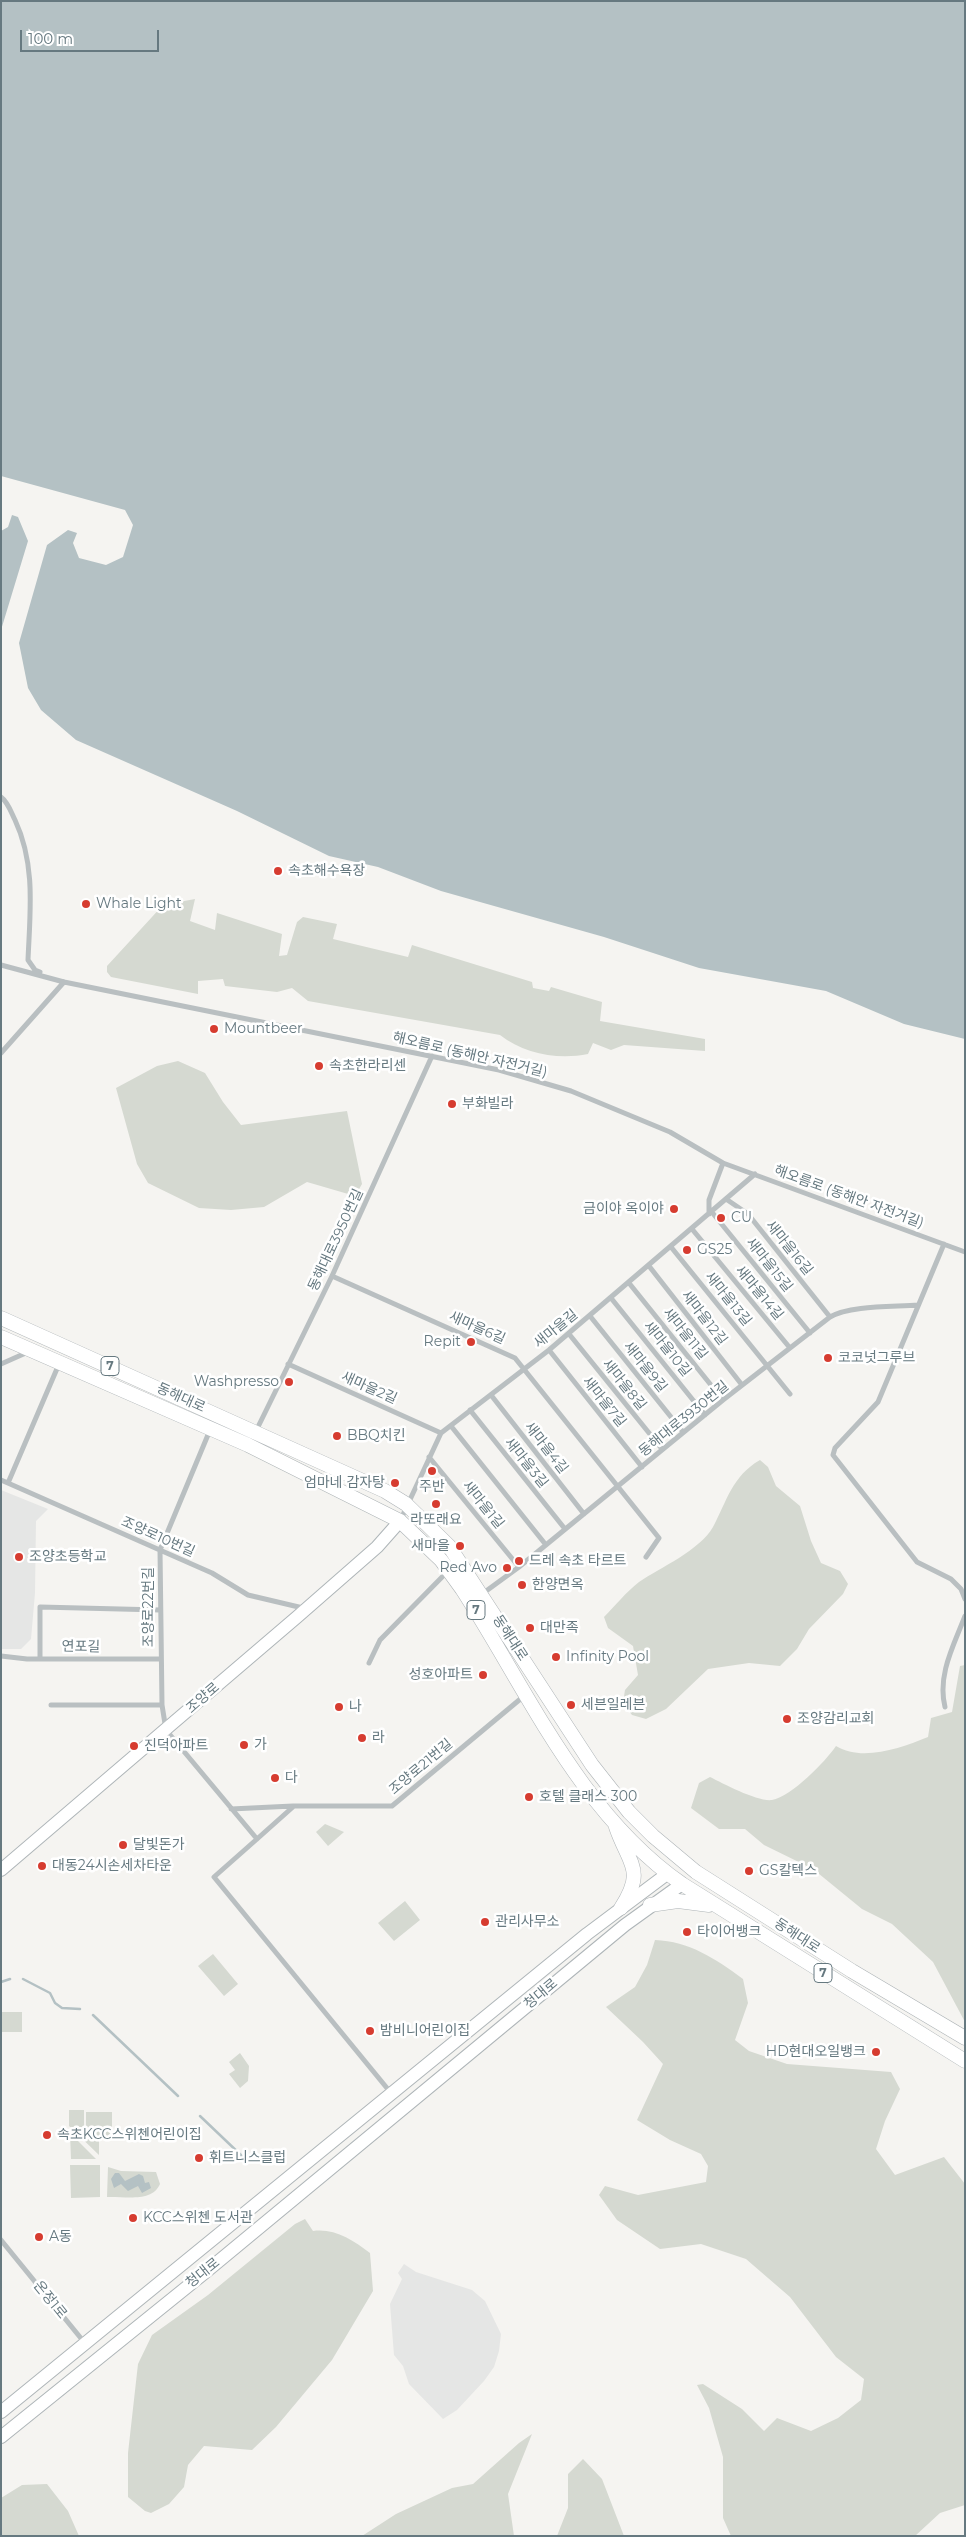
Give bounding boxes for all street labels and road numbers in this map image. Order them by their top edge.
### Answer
street label: 해오름로 (동해안 자전거길) [391,1029,549,1081]
street label: 해오름로 (동해안 자전거길) [772,1162,926,1232]
street label: 동해대로3950번길 [305,1186,367,1294]
street label: 새마을16길 [762,1217,816,1279]
street label: 새마을15길 [742,1235,796,1295]
street label: 새마을14길 [731,1262,787,1324]
street label: 새마을13길 [701,1269,755,1329]
street label: 새마을12길 [678,1287,730,1349]
street label: 새마을11길 [659,1305,711,1363]
street label: 새마을길 [531,1306,581,1352]
street label: 새마을6길 [446,1308,508,1348]
street label: 새마을10길 [640,1318,694,1380]
street label: 새마을9길 [620,1338,670,1396]
road number: 7 [101,1356,119,1375]
street label: 새마을8길 [598,1356,650,1414]
street label: 새마을2길 [338,1368,400,1408]
street label: 새마을7길 [579,1373,629,1431]
street label: 동해대로3930번길 [636,1378,732,1460]
street label: 동해대로 [154,1380,208,1416]
street label: 새마을4길 [521,1419,571,1477]
street label: 새마을3길 [501,1435,551,1491]
street label: 새마을1길 [459,1478,507,1532]
street label: 조양로10번길 [119,1513,197,1561]
street label: 조양로22번길 [141,1567,157,1647]
road number: 7 [467,1600,485,1620]
street label: 동해대로 [489,1612,531,1664]
street label: 연포길 [62,1638,100,1656]
street label: 조양로 [183,1679,223,1717]
street label: 조양로21번길 [386,1736,456,1798]
street label: 동해대로 [771,1915,823,1957]
road number: 7 [814,1964,832,1982]
street label: 청대로 [521,1975,561,2013]
street label: 청대로 [183,2254,223,2292]
street label: 온정1로 [30,2278,70,2322]

